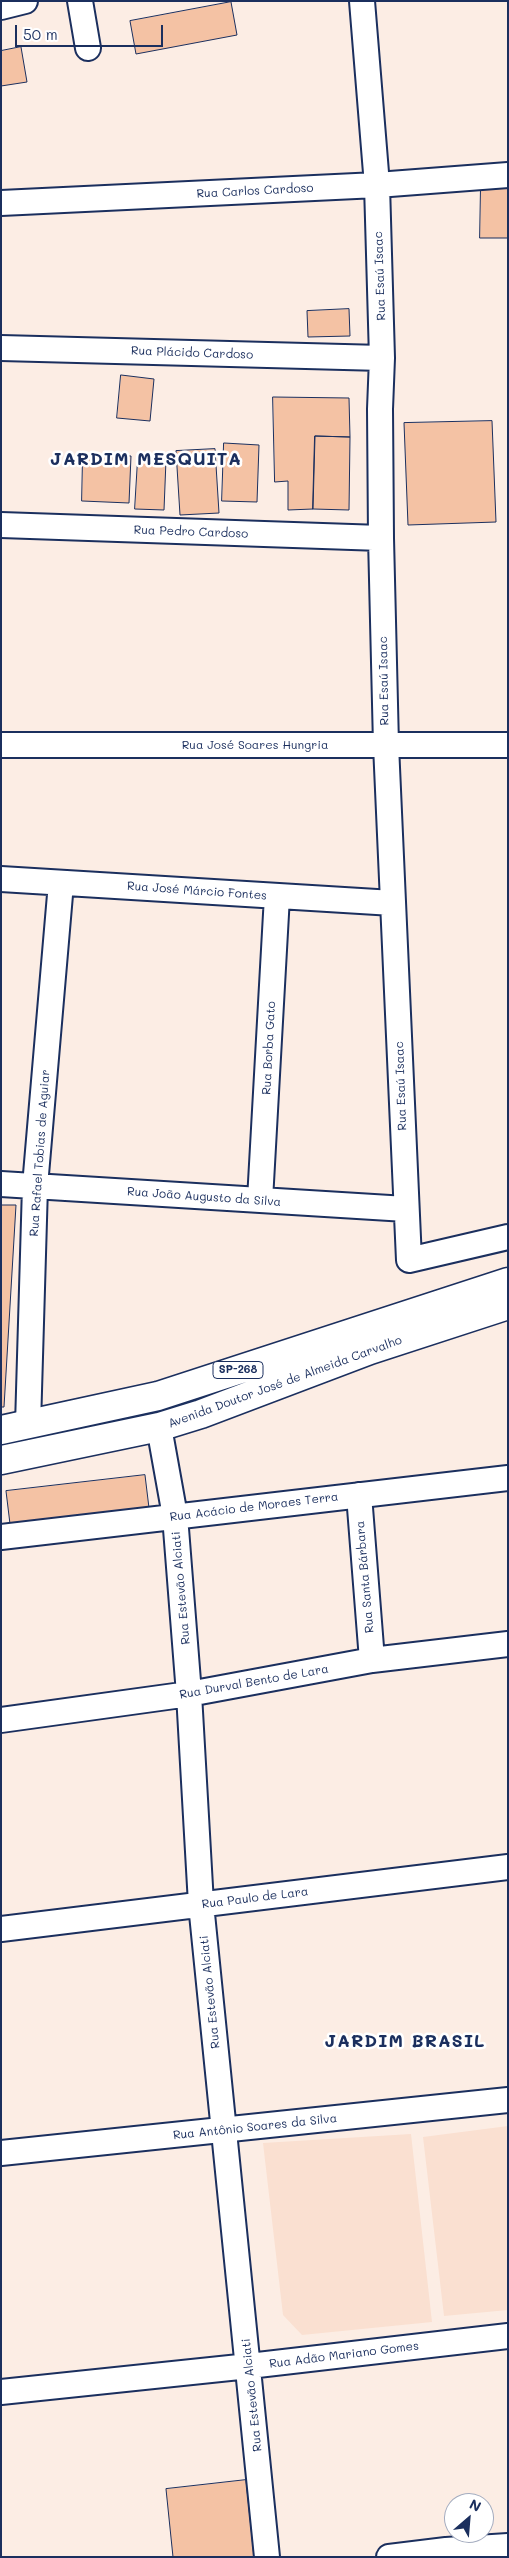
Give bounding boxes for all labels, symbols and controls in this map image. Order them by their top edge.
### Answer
scale bar [18,15,165,47]
text: 50 m [23,24,58,44]
street label: Rua Carlos Cardoso [196,181,314,201]
street label: Rua Esaú Isaac [371,231,389,321]
street label: Rua Plácido Cardoso [131,344,253,362]
district label: JARDIM MESQUITA [48,448,244,470]
street label: Rua Pedro Cardoso [133,523,249,541]
street label: Rua Esaú Isaac [376,636,392,726]
street label: Rua José Soares Hungria [182,738,328,752]
street label: Rua José Márcio Fontes [127,879,267,903]
street label: Rua Borba Gato [259,1001,279,1095]
street label: Rua Esaú Isaac [392,1041,410,1131]
street label: Rua Rafael Tobias de Aguiar [27,1069,53,1237]
street label: Rua João Augusto da Silva [127,1184,281,1210]
street label: Avenida Doutor José de Almeida Carvalho [166,1333,404,1431]
road number: SP-268 [213,1362,263,1378]
street label: Rua Acácio de Moraes Terra [169,1490,339,1524]
street label: Rua Santa Bárbara [353,1520,377,1634]
street label: Rua Estevão Alciati [169,1531,193,1645]
street label: Rua Durval Bento de Lara [178,1662,330,1702]
street label: Rua Paulo de Lara [201,1884,309,1912]
street label: Rua Estevão Alciati [197,1935,223,2049]
district label: JARDIM BRASIL [323,2030,487,2052]
street label: Rua Antônio Soares da Silva [172,2111,338,2143]
street label: Rua Estevão Alciati [239,2338,265,2452]
street label: Rua Adão Mariano Gomes [268,2339,420,2371]
north arrow [444,2493,494,2543]
text: N [467,2494,485,2516]

